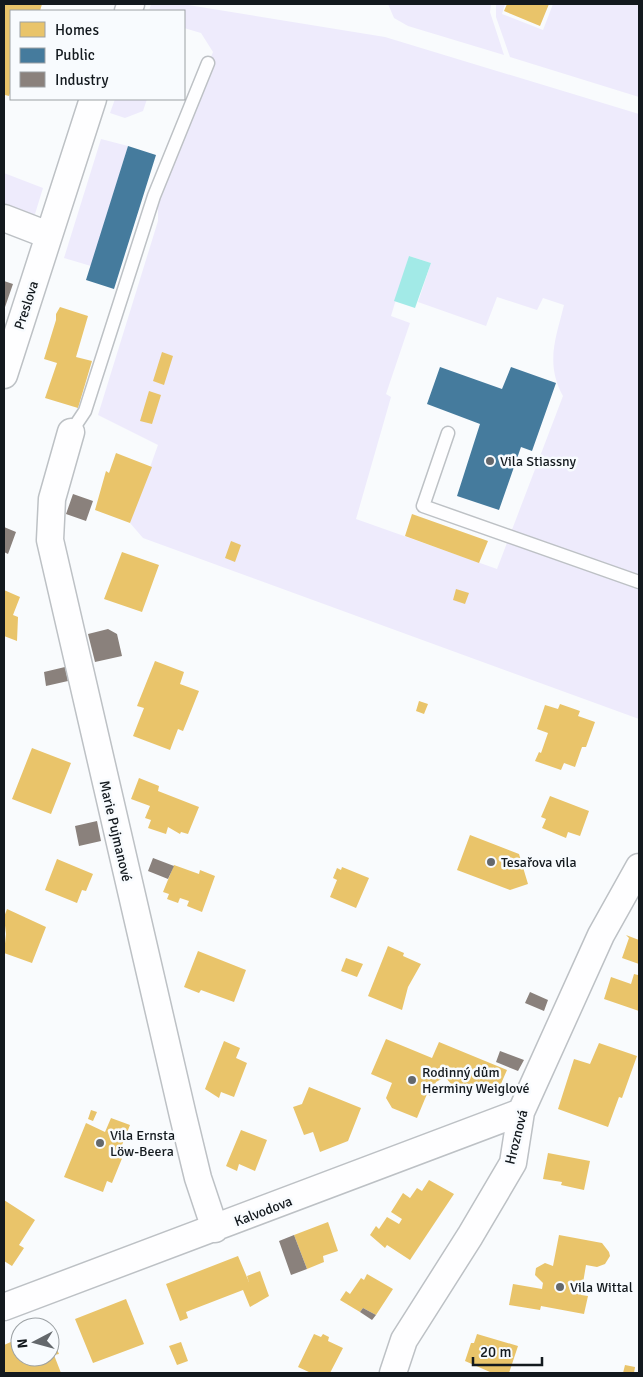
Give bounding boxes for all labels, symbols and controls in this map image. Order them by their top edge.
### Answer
legend [10,10,185,100]
text: Homes [55,21,99,39]
text: Public [55,46,95,64]
text: Industry [55,71,108,89]
street label: Preslova [11,279,42,332]
place label: Vila Stiassny [500,453,576,470]
marker: Vila Stiassny [484,455,496,467]
street label: Marie Pujmanové [96,779,135,883]
place label: Tesařova vila [501,854,577,871]
marker: Tesařova vila [485,856,497,868]
place label: Rodinný dům Herminy Weiglové [422,1064,529,1097]
marker: Rodinný dům Herminy Weiglové [406,1074,418,1086]
street label: Hroznová [501,1108,531,1166]
place label: Vila Ernsta Löw-Beera [110,1127,175,1160]
marker: Vila Ernsta Löw-Beera [94,1137,106,1149]
street label: Kalvodova [232,1193,295,1230]
place label: Vila Wittal [570,1279,633,1296]
marker: Vila Wittal [554,1281,566,1293]
north arrow [10,1317,60,1367]
scale bar [473,1334,542,1366]
text: N [14,1338,32,1349]
text: 20 m [480,1343,511,1361]

